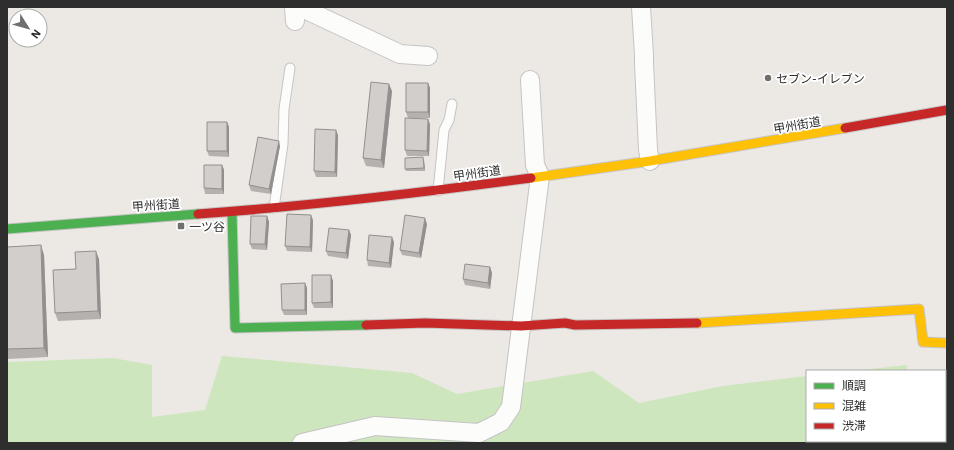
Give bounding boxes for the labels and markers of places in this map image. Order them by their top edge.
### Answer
place label: セブン-イレブン [776,71,865,86]
marker: セブン-イレブン [763,73,773,83]
place label: 一ツ谷 [189,219,225,234]
marker: 一ツ谷 [176,221,186,231]

